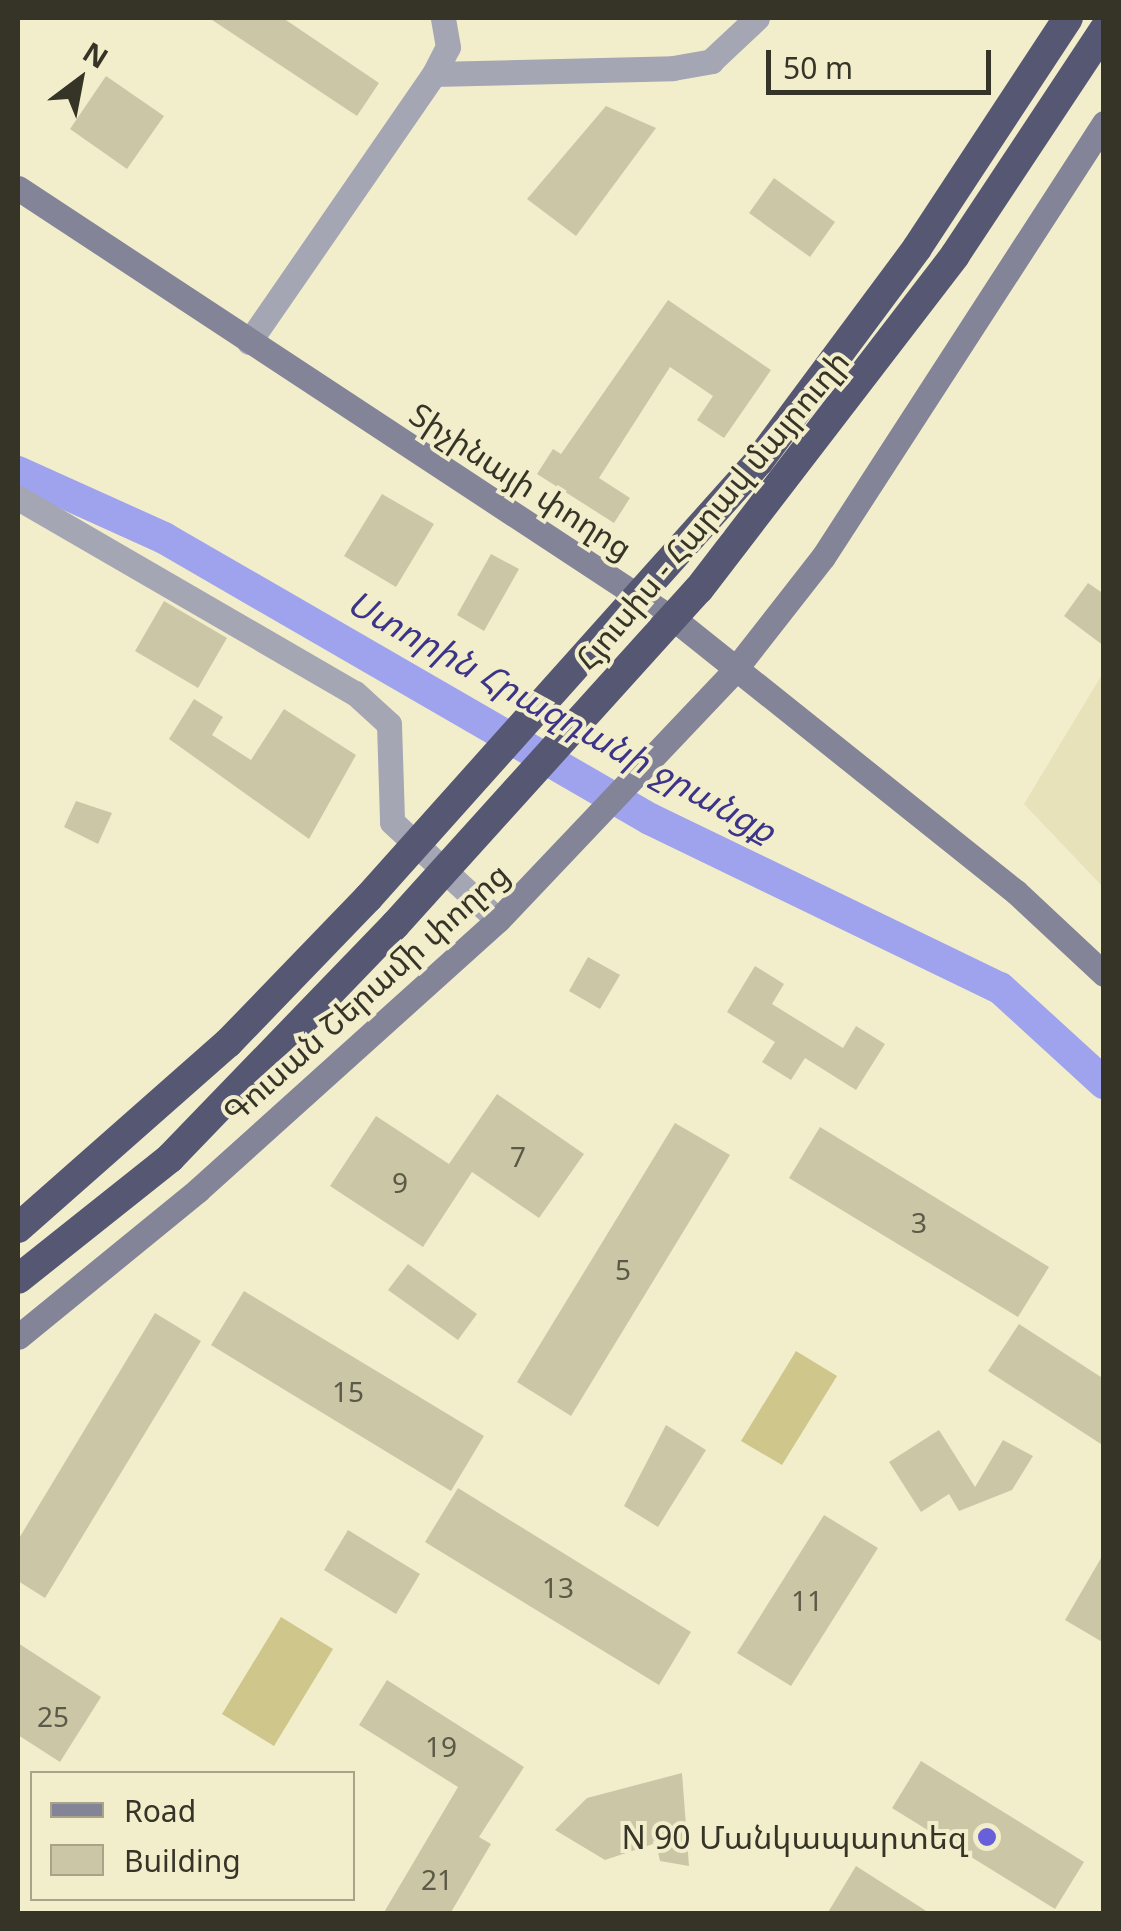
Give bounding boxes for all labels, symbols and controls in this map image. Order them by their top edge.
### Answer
north arrow [30,30,130,130]
scale bar [771,30,996,92]
text: N [76,32,116,77]
text: 50 m [783,47,853,88]
street label: Հյուսիս - Հարավ մայրուղի [567,342,857,678]
street label: Տիչինայի փողոց [403,395,639,567]
water label: Ստորին Հրազդանի ջրանցք [341,581,783,851]
street label: Գուսան Շերամի փողոց [215,855,517,1131]
house number: 7 [510,1139,526,1173]
house number: 9 [392,1165,408,1199]
house number: 3 [911,1205,927,1239]
house number: 5 [615,1252,631,1286]
house number: 15 [332,1374,364,1408]
house number: 13 [542,1570,574,1604]
house number: 11 [791,1583,823,1617]
house number: 25 [37,1699,69,1733]
house number: 19 [425,1729,457,1763]
legend [30,1771,355,1901]
text: Road [124,1790,196,1831]
place label: N 90 Մանկապարտեզ [621,1818,967,1856]
marker: N 90 Մանկապարտեզ [976,1826,998,1848]
text: Building [124,1840,241,1881]
house number: 21 [421,1862,453,1896]

